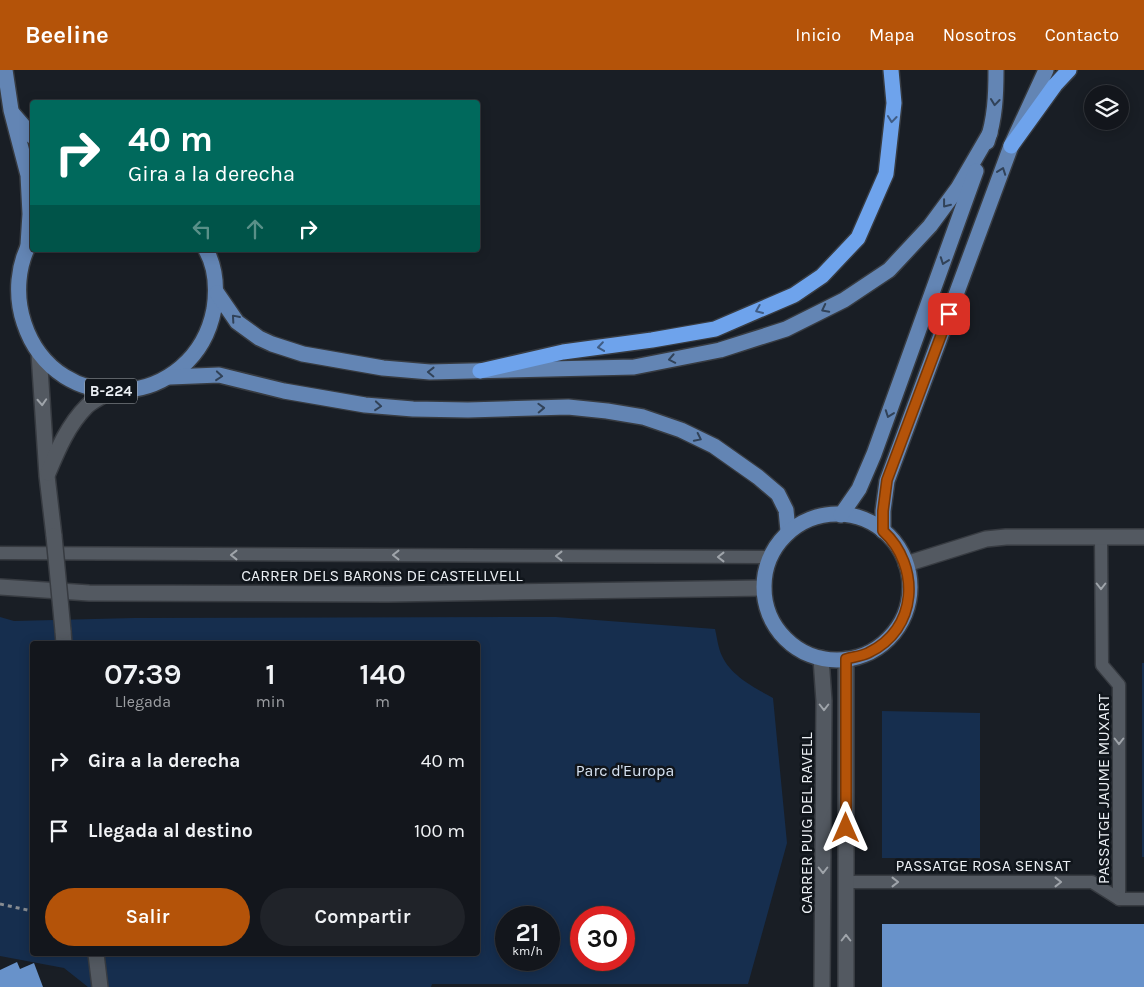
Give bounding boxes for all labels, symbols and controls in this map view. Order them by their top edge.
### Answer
text: Beeline [25,21,109,49]
text: Inicio [795,24,841,46]
text: Mapa [869,24,915,46]
text: Nosotros [943,24,1017,46]
text: Contacto [1045,24,1119,46]
map controls [1084,85,1129,130]
button: layers [1084,85,1129,130]
one-way arrow [990,98,1001,106]
one-way arrow [887,115,898,123]
text: 40 m [128,119,213,160]
icon: right [45,120,110,185]
text: Gira a la derecha [128,161,295,187]
one-way arrow [996,167,1006,176]
one-way arrow [944,198,952,207]
icon: left [188,215,216,243]
icon: ahead [241,215,269,243]
icon: right [294,215,322,243]
one-way arrow [940,256,950,265]
pin [928,293,970,335]
icon: arrive [935,300,963,328]
one-way arrow [821,303,830,313]
one-way arrow [755,304,764,315]
one-way arrow [232,315,241,324]
one-way arrow [597,341,605,352]
one-way arrow [667,354,676,364]
one-way arrow [427,367,434,377]
one-way arrow [215,371,223,382]
road number: B-224 [85,378,137,404]
one-way arrow [36,398,47,406]
one-way arrow [374,401,382,412]
one-way arrow [537,403,545,413]
one-way arrow [885,409,895,417]
one-way arrow [693,432,702,442]
one-way arrow [229,550,237,560]
one-way arrow [392,550,400,560]
one-way arrow [554,551,562,561]
one-way arrow [717,552,724,562]
street label: CARRER DELS BARONS DE CASTELLVELL [241,566,523,585]
one-way arrow [1096,582,1106,590]
text: 07:39 [104,656,182,692]
text: 1 [265,656,276,692]
text: 140 [359,656,406,692]
text: Llegada [115,692,171,711]
text: min [256,692,285,711]
text: m [375,692,390,711]
street label: PASSATGE JAUME MUXART [1094,694,1113,884]
one-way arrow [819,704,829,711]
street label: CARRER PUIG DEL RAVELL [797,732,816,914]
one-way arrow [1114,738,1124,746]
icon: right [45,747,73,775]
text: Gira a la derecha [88,750,240,772]
text: 40 m [421,750,465,772]
park label: Parc d'Europa [576,761,674,780]
position arrow [819,801,871,853]
icon: arrive [45,817,73,845]
text: Llegada al destino [88,820,253,842]
text: 100 m [414,820,465,842]
street label: PASSATGE ROSA SENSAT [895,856,1071,875]
one-way arrow [818,866,828,874]
one-way arrow [892,877,899,887]
one-way arrow [1054,877,1062,887]
button: Salir [45,888,250,946]
button: Compartir [260,888,465,946]
speed limit sign: 30 [570,906,635,971]
text: 21 [515,918,540,947]
one-way arrow [841,934,851,942]
text: km/h [512,944,543,958]

